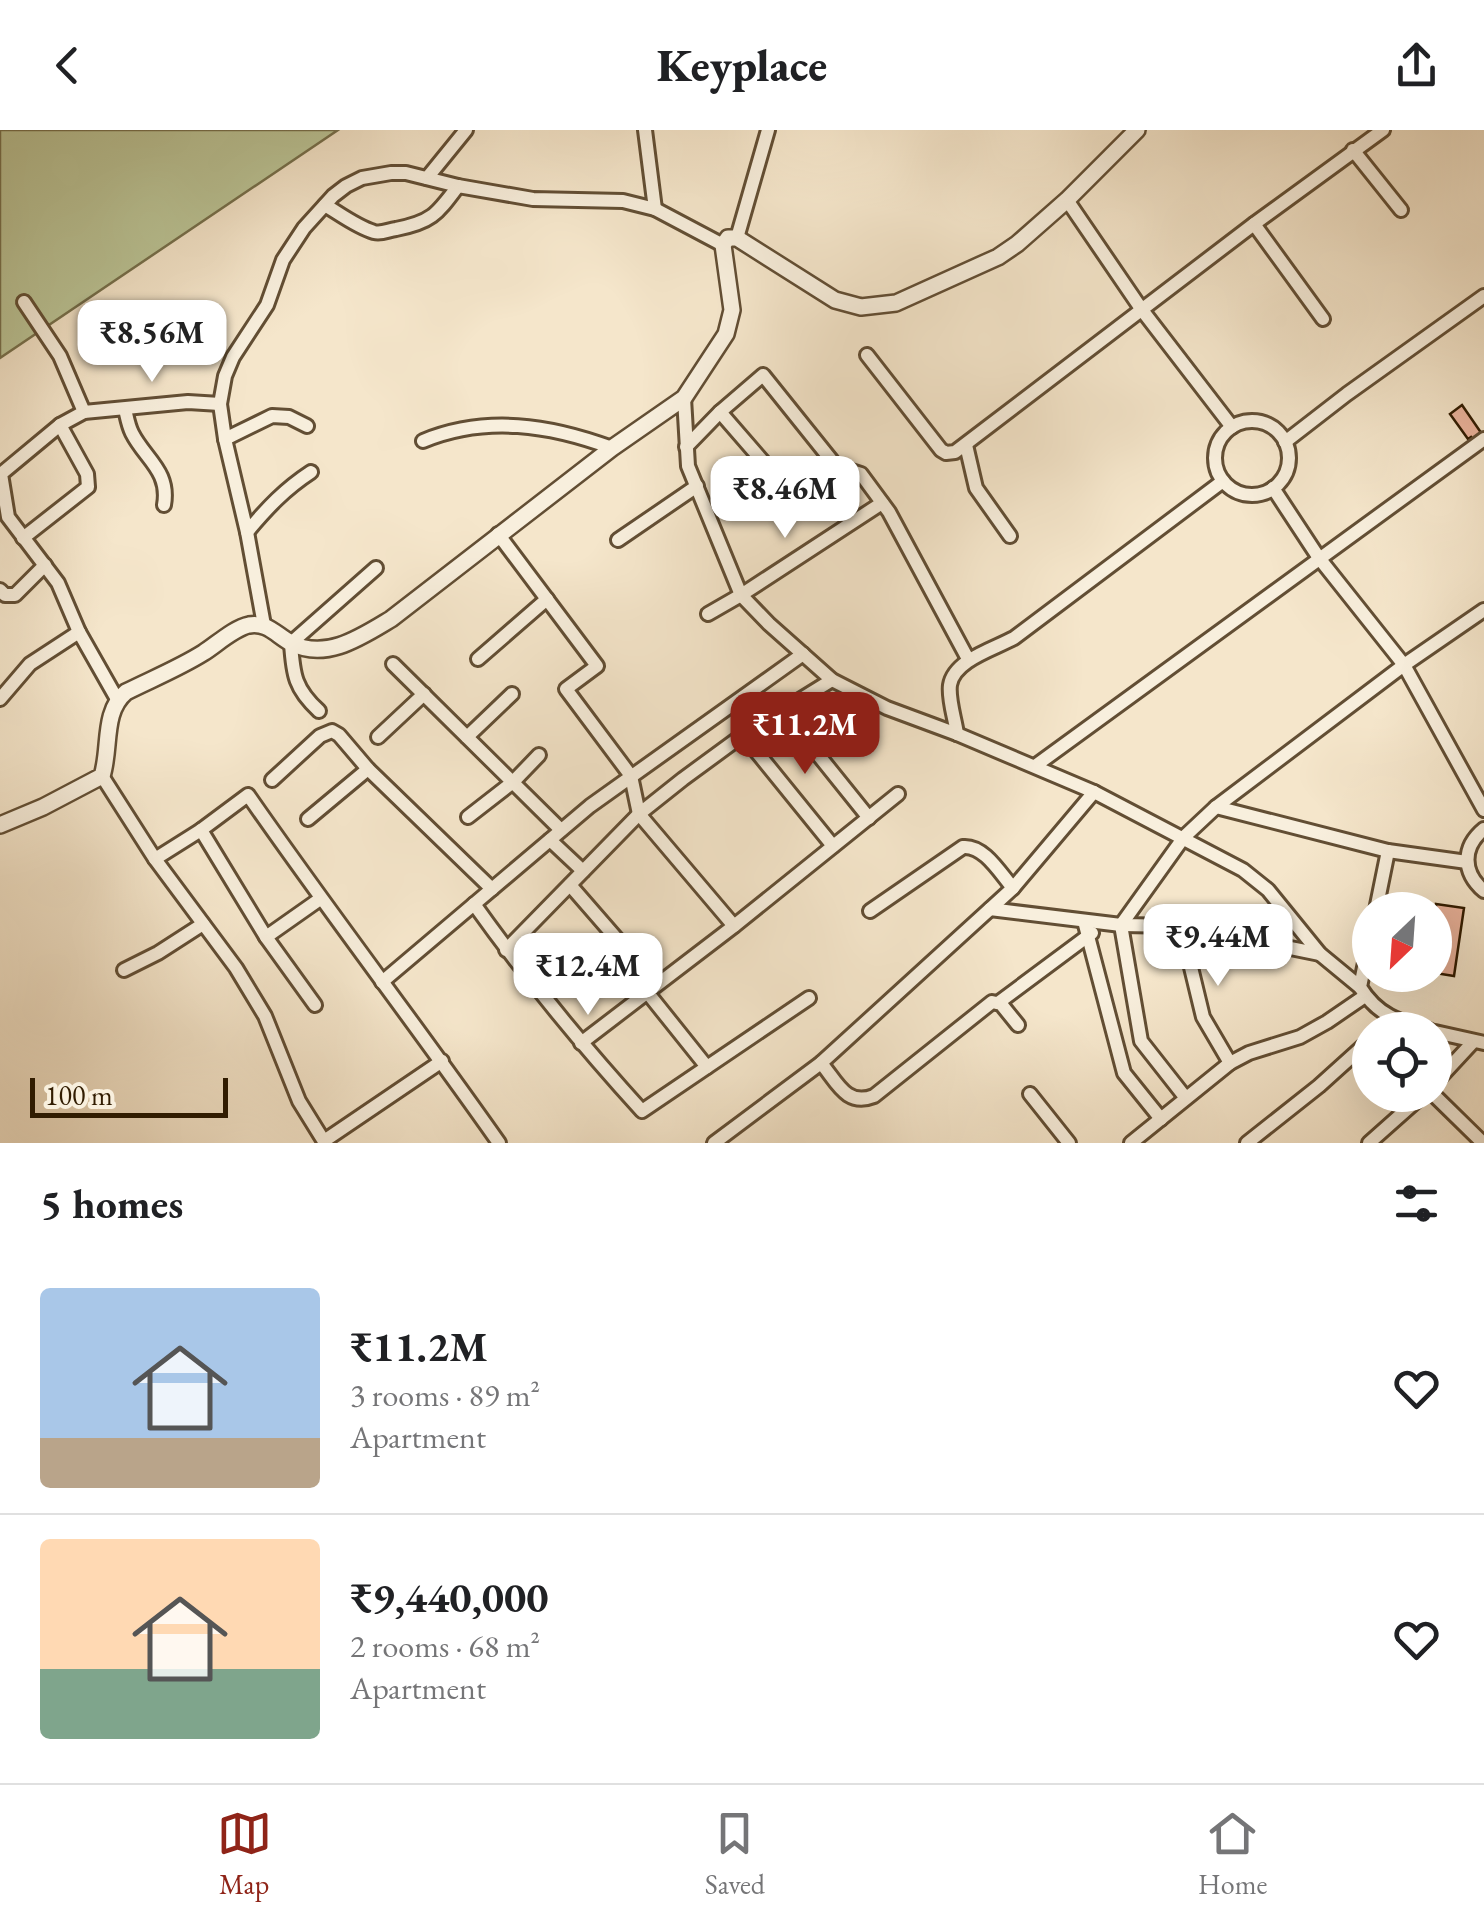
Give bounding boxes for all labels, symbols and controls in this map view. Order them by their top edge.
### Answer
text: Keyplace [657,36,827,94]
icon: back [40,38,95,93]
icon: share [1389,38,1444,93]
pin: ₹8.56M [71,300,233,385]
text: ₹8.56M [100,311,204,353]
pin: ₹8.46M [704,456,866,541]
text: ₹8.46M [733,467,837,509]
pin: ₹11.2M [724,692,886,777]
text: ₹11.2M [753,703,857,745]
north arrow [1352,892,1452,992]
map controls [1352,892,1452,1112]
pin: ₹9.44M [1137,904,1299,989]
text: ₹9.44M [1166,915,1270,957]
pin: ₹12.4M [507,933,669,1018]
text: ₹12.4M [536,944,640,986]
button: locate [1352,1012,1452,1112]
scale bar [30,1073,228,1118]
text: 100 m [45,1077,113,1113]
text: 5 homes [40,1176,183,1231]
icon: filters [1389,1176,1444,1231]
text: ₹11.2M [350,1319,488,1374]
icon: home [120,1328,240,1448]
icon: heart [1389,1361,1444,1416]
text: 3 rooms · 89 m² [350,1374,540,1416]
text: Apartment [350,1416,486,1458]
text: ₹9,440,000 [350,1570,548,1625]
icon: home [120,1579,240,1699]
icon: heart [1389,1612,1444,1667]
text: 2 rooms · 68 m² [350,1625,540,1667]
text: Apartment [350,1667,486,1709]
tab: Map [217,1806,272,1902]
tab: Saved [705,1806,765,1902]
tab: Home [1198,1806,1267,1902]

